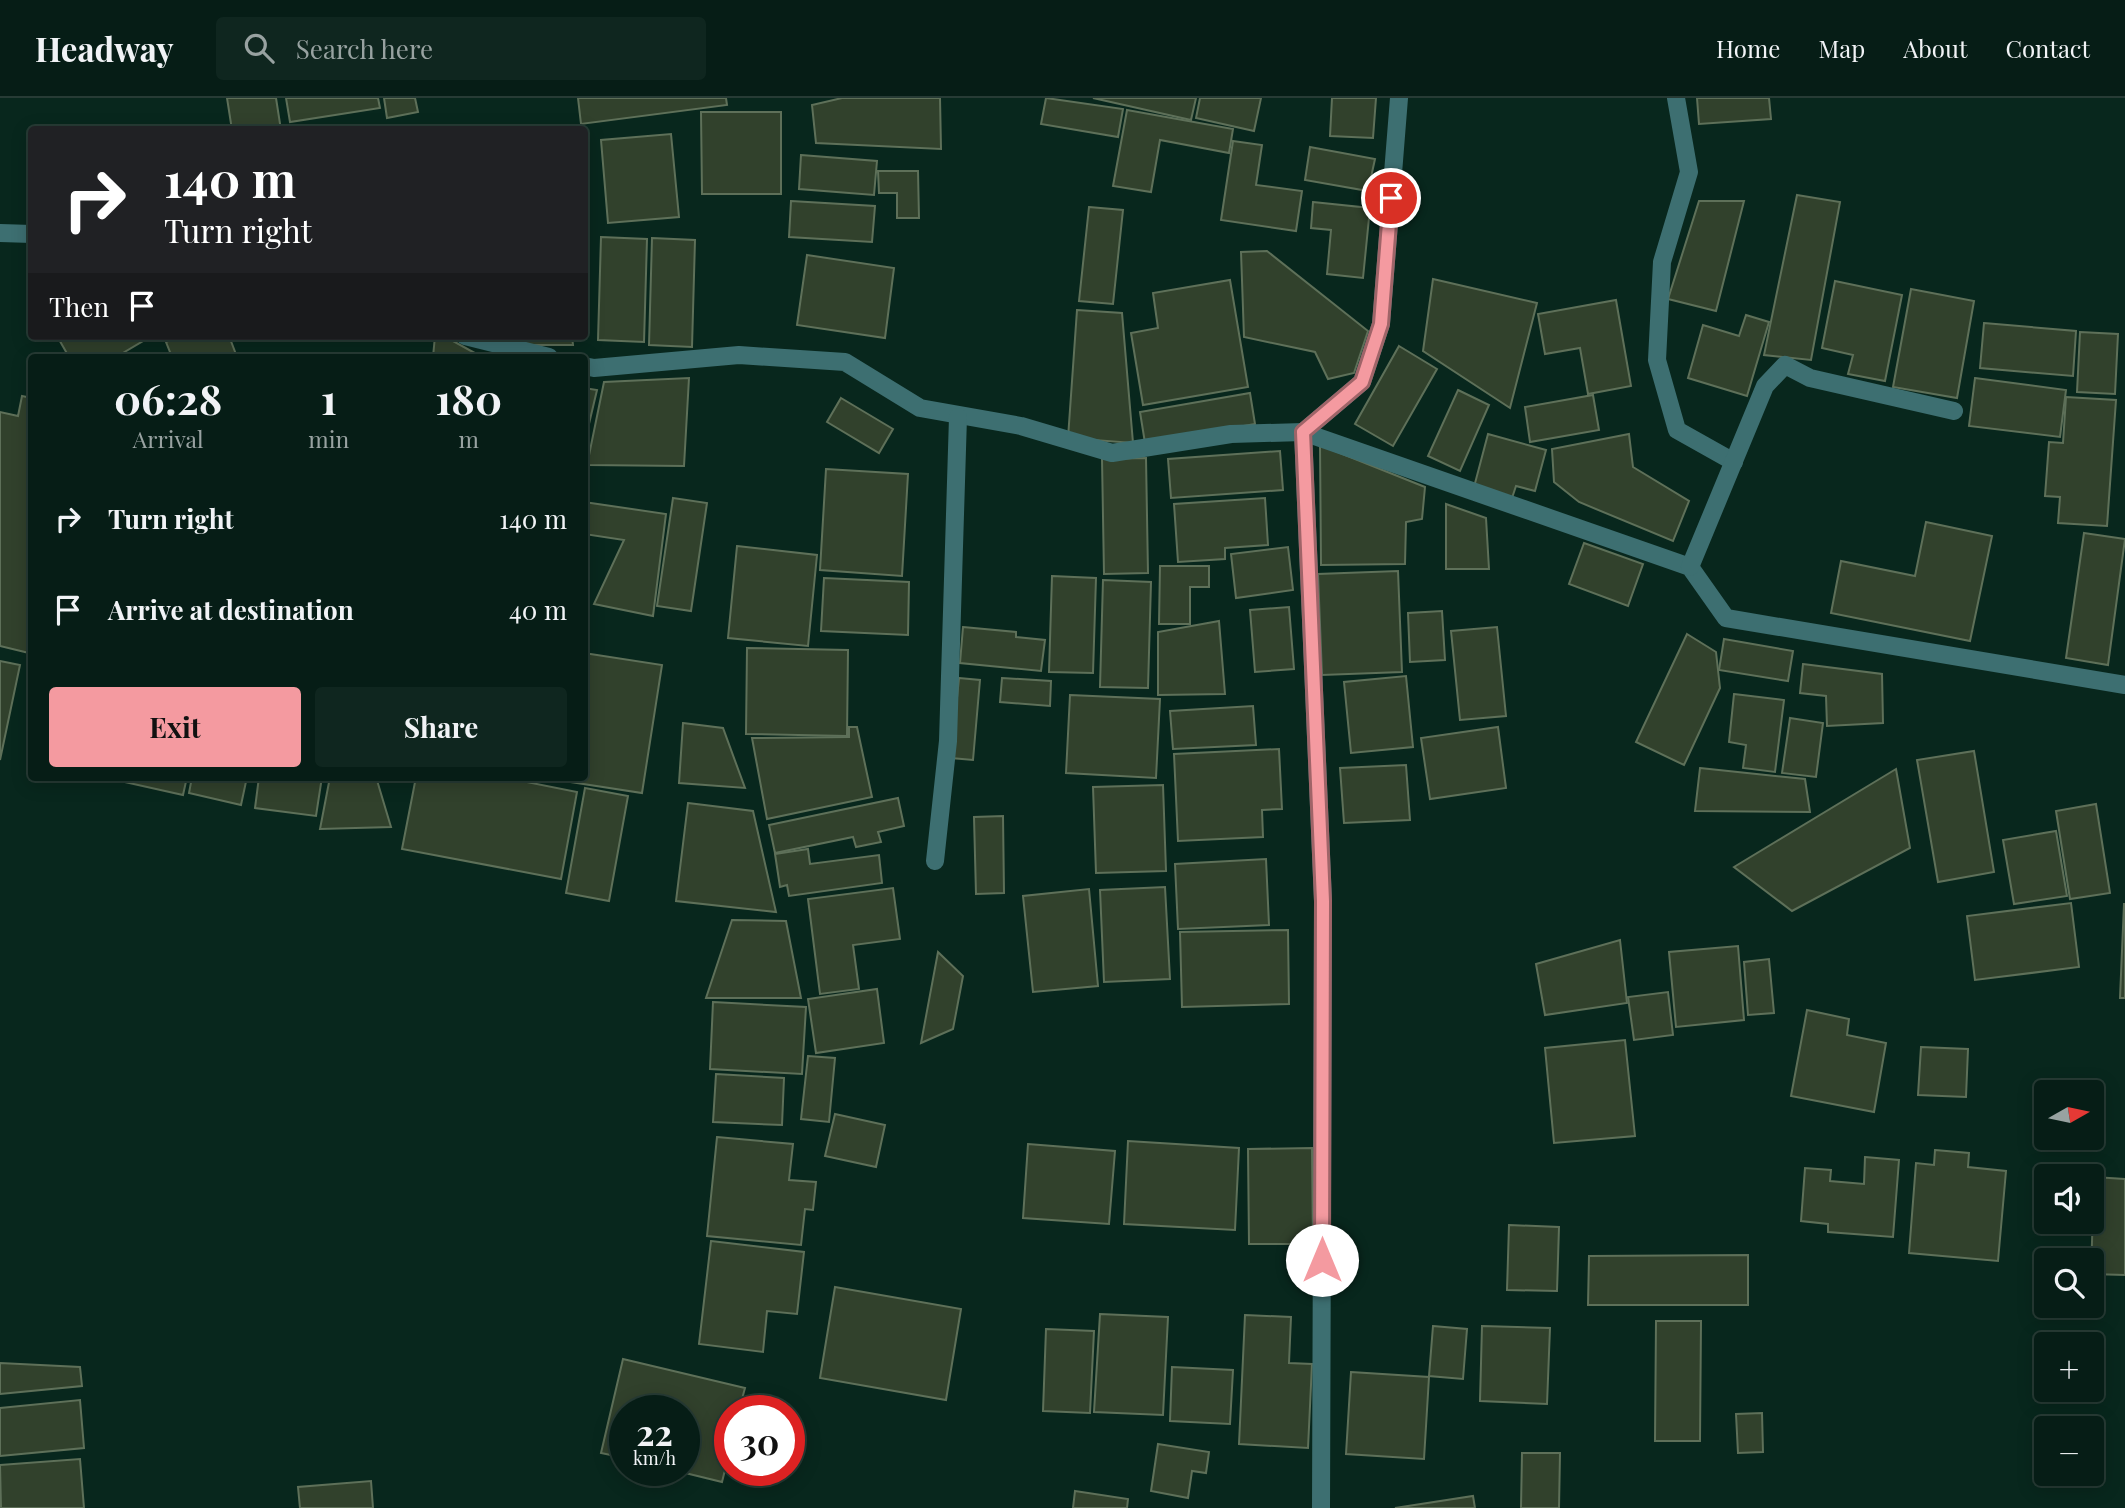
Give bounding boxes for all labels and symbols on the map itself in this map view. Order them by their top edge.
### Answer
pin [1361,168,1421,228]
north arrow [2034,1080,2104,1150]
position arrow [1285,1223,1359,1297]
speed limit sign: 30 [714,1395,805,1486]

